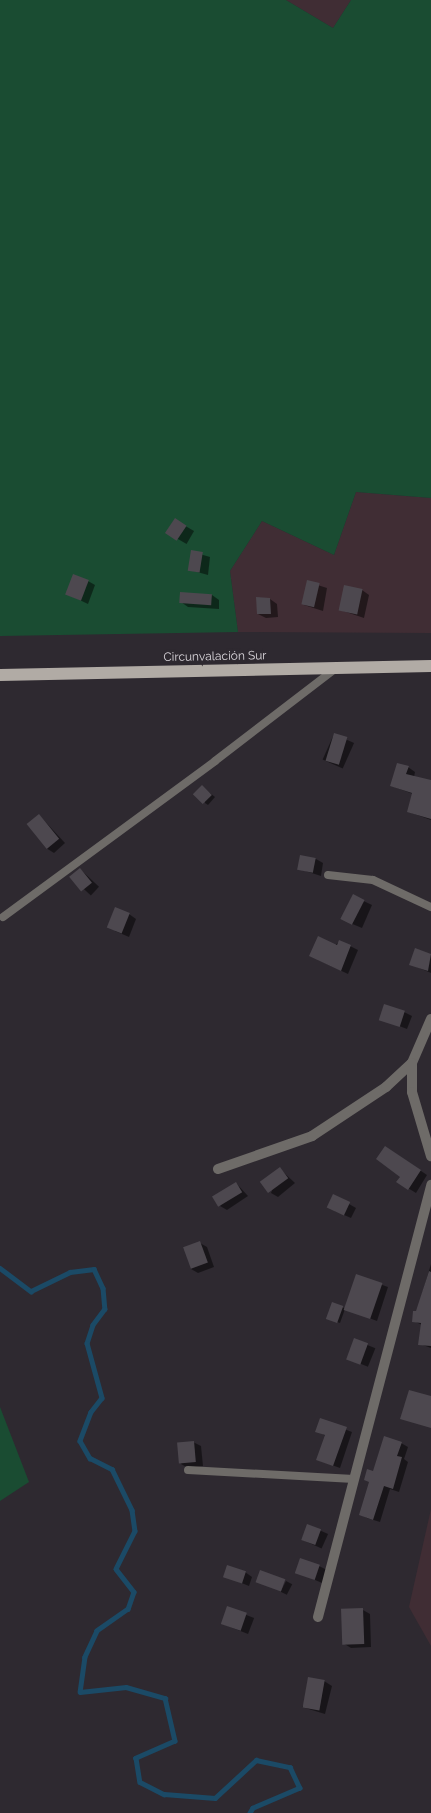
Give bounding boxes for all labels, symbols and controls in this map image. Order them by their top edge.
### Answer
street label: Circunvalación Sur [163,649,267,665]

